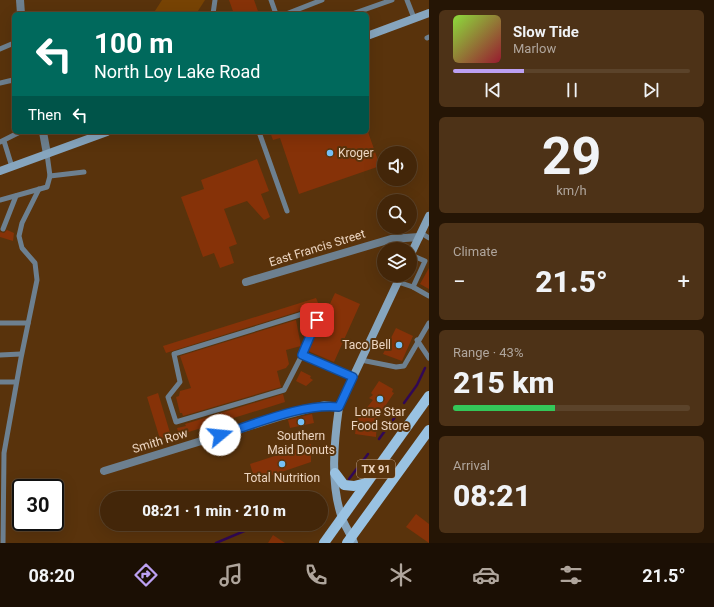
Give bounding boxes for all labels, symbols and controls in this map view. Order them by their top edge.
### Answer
text: Slow Tide [513,23,579,41]
text: 100 m [94,27,173,60]
icon: left [28,28,80,80]
text: Marlow [513,41,556,56]
text: North Loy Lake Road [94,61,260,82]
icon: previous [482,79,504,101]
icon: pause [561,79,583,101]
icon: next [640,79,662,101]
icon: left [69,104,91,126]
text: Then [28,106,61,124]
text: 29 [542,126,601,187]
place label: Kroger [338,146,374,160]
map controls [377,146,417,282]
button: sound [377,146,417,186]
marker: Kroger [325,148,335,158]
text: km/h [556,183,587,198]
button: search [377,194,417,234]
street label: East Francis Street [267,227,367,269]
button: layers [377,242,417,282]
text: Climate [453,244,497,259]
text: 21.5° [535,264,608,299]
text: − [453,269,466,294]
text: + [678,269,690,294]
pin [300,303,334,337]
icon: arrive [306,309,328,331]
place label: Taco Bell [342,338,391,352]
marker: Taco Bell [394,340,404,350]
text: Range · 43% [453,345,523,360]
text: 215 km [453,365,555,400]
marker: Lone Star Food Store [375,394,385,404]
place label: Lone Star Food Store [351,405,409,433]
position arrow [199,414,241,456]
marker: Southern Maid Donuts [296,417,306,427]
street label: Smith Row [131,426,189,456]
place label: Southern Maid Donuts [267,429,335,457]
text: Arrival [453,458,490,473]
marker: Total Nutrition [277,459,287,469]
road number: TX 91 [357,460,395,478]
place label: Total Nutrition [244,471,320,485]
text: 08:21 [453,478,531,513]
speed limit sign: 30 [12,479,64,531]
text: 08:21 · 1 min · 210 m [142,502,286,520]
icon: directions [132,561,160,589]
icon: music [217,561,245,589]
icon: phone [302,561,330,589]
icon: climate [387,561,415,589]
icon: car [472,561,500,589]
icon: filters [557,561,585,589]
text: 08:20 [29,565,75,586]
text: 21.5° [642,565,685,586]

